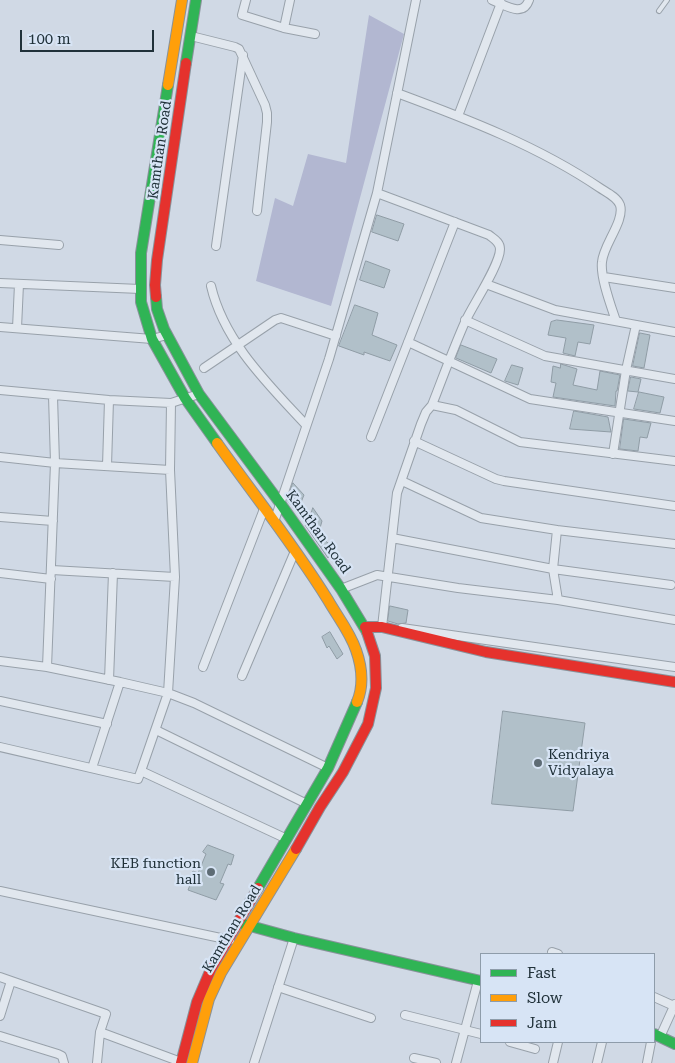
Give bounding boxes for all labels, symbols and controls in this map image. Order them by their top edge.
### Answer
scale bar [22,20,156,52]
text: 100 m [28,30,71,48]
street label: Kamthan Road [145,100,175,200]
street label: Kamthan Road [282,487,354,577]
place label: Kendriya Vidyalaya [548,747,614,780]
marker: Kendriya Vidyalaya [532,757,544,769]
place label: KEB function hall [111,856,201,889]
marker: KEB function hall [205,866,217,878]
street label: Kamthan Road [199,882,265,976]
legend [480,953,655,1043]
text: Fast [527,964,556,982]
text: Slow [527,989,562,1007]
text: Jam [527,1014,557,1032]

